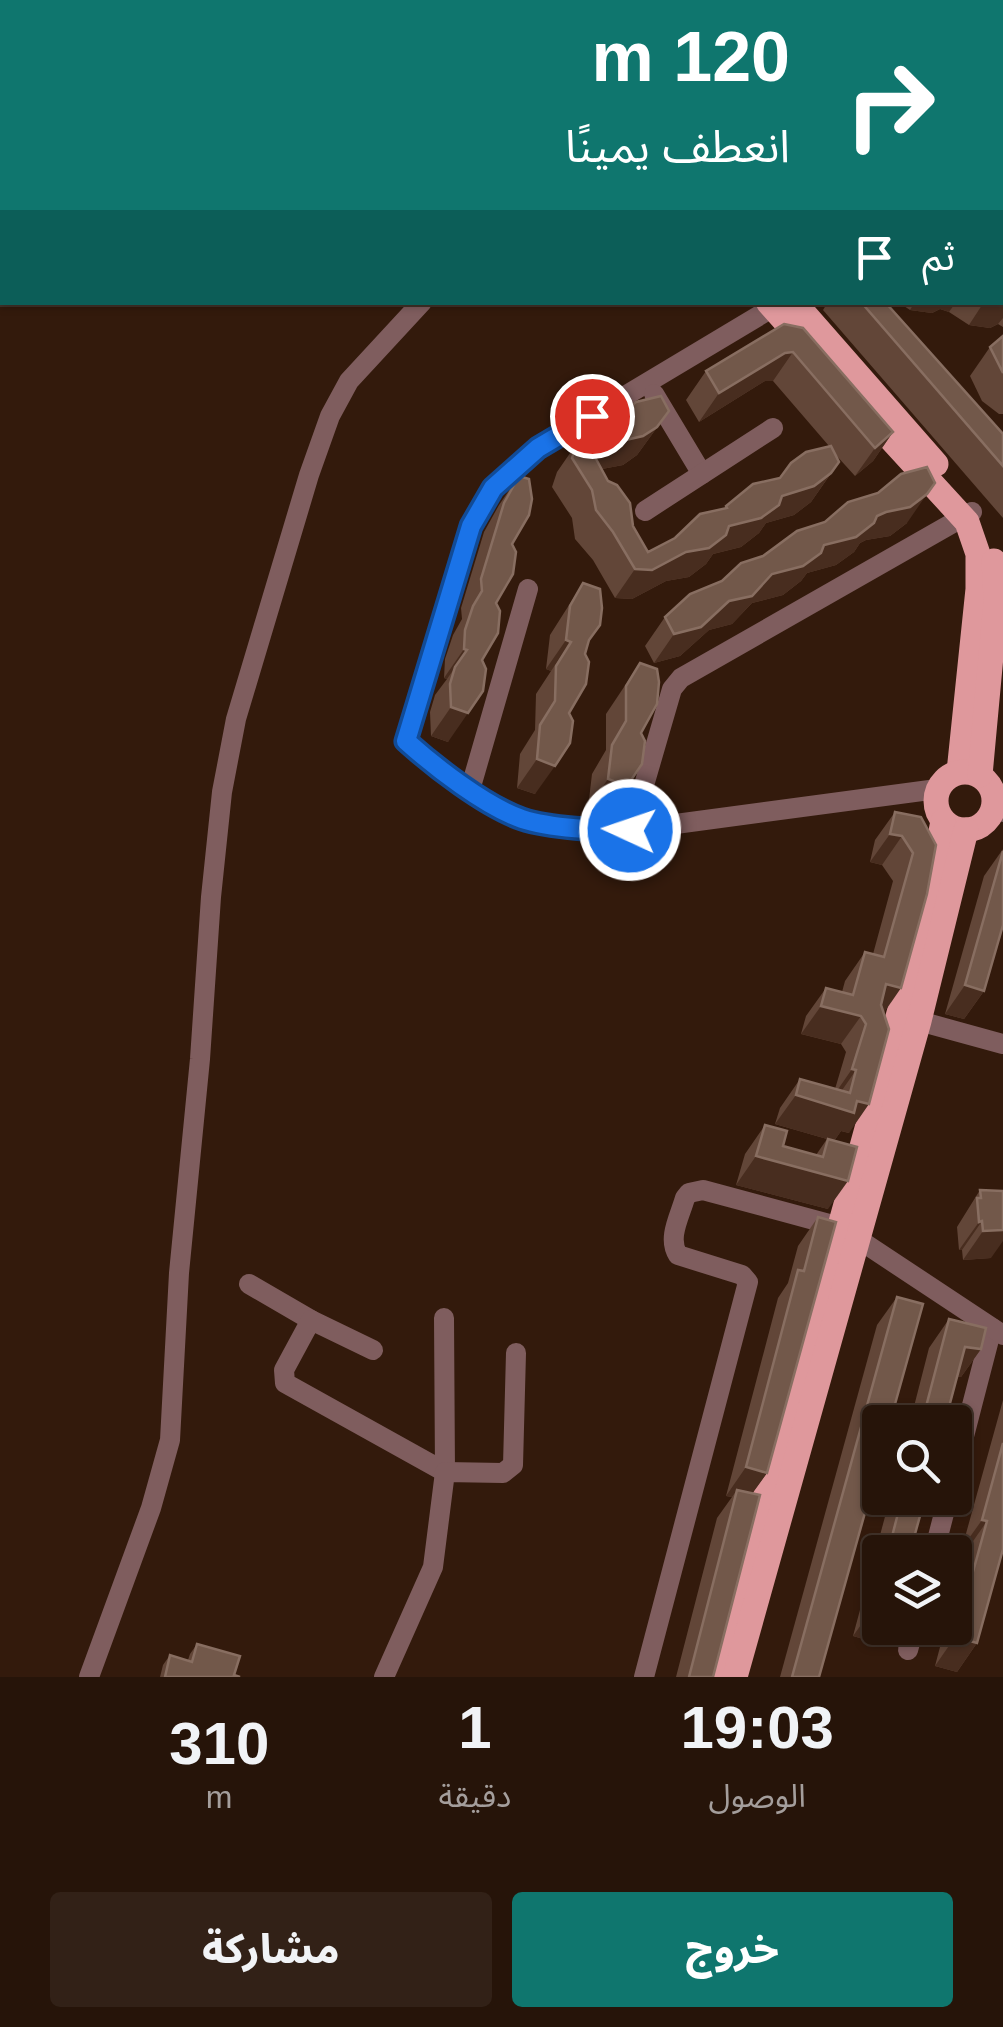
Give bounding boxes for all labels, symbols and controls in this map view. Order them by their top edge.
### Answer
text: 120 m [592,18,790,96]
icon: right [825,40,955,170]
text: انعطف يمينًا [565,121,790,172]
icon: arrive [847,230,902,285]
text: ثم [922,236,955,278]
pin [550,374,635,459]
icon: arrive [565,389,620,444]
position arrow [578,778,682,882]
map controls [862,1405,972,1645]
button: search [862,1405,972,1515]
button: layers [862,1535,972,1645]
text: 1 [458,1694,492,1761]
text: 19:03 [680,1694,834,1761]
text: 310 [169,1710,269,1777]
text: دقيقة [438,1778,511,1814]
text: الوصول [709,1778,806,1814]
text: m [206,1779,233,1815]
button: مشاركة [50,1892,492,2007]
button: خروج [512,1892,953,2007]

